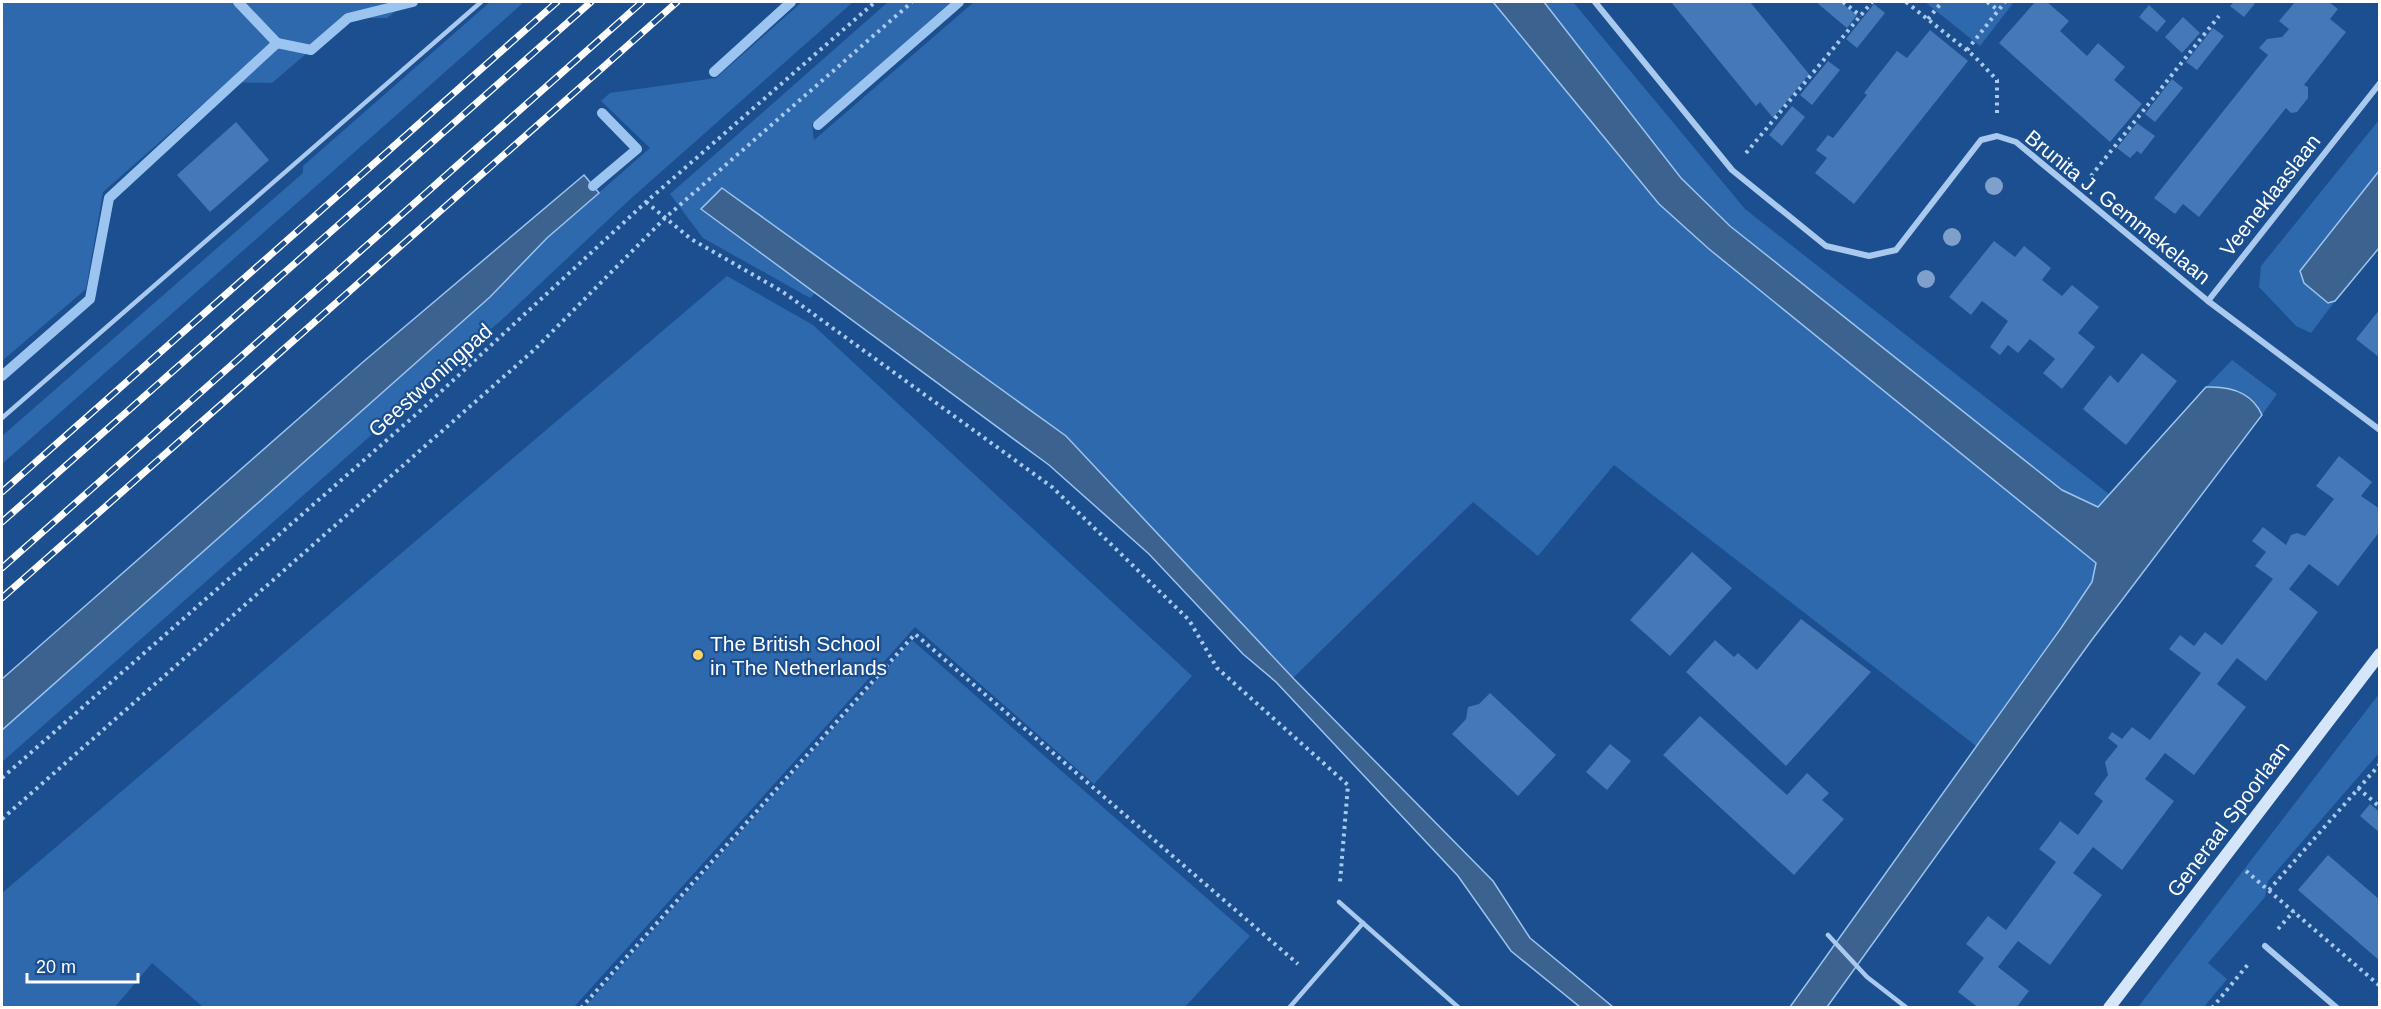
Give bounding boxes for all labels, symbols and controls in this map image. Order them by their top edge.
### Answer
street label: Brunita J. Gemmekelaan [2021,125,2215,289]
street label: Veeneklaaslaan [2215,129,2325,261]
street label: Geestwoningpad [364,319,496,441]
place label: The British School in The Netherlands [710,632,887,679]
marker: The British School in The Netherlands [691,648,705,662]
street label: Generaal Spoorlaan [2162,737,2294,901]
scale bar [27,946,138,984]
text: 20 m [36,957,76,977]

